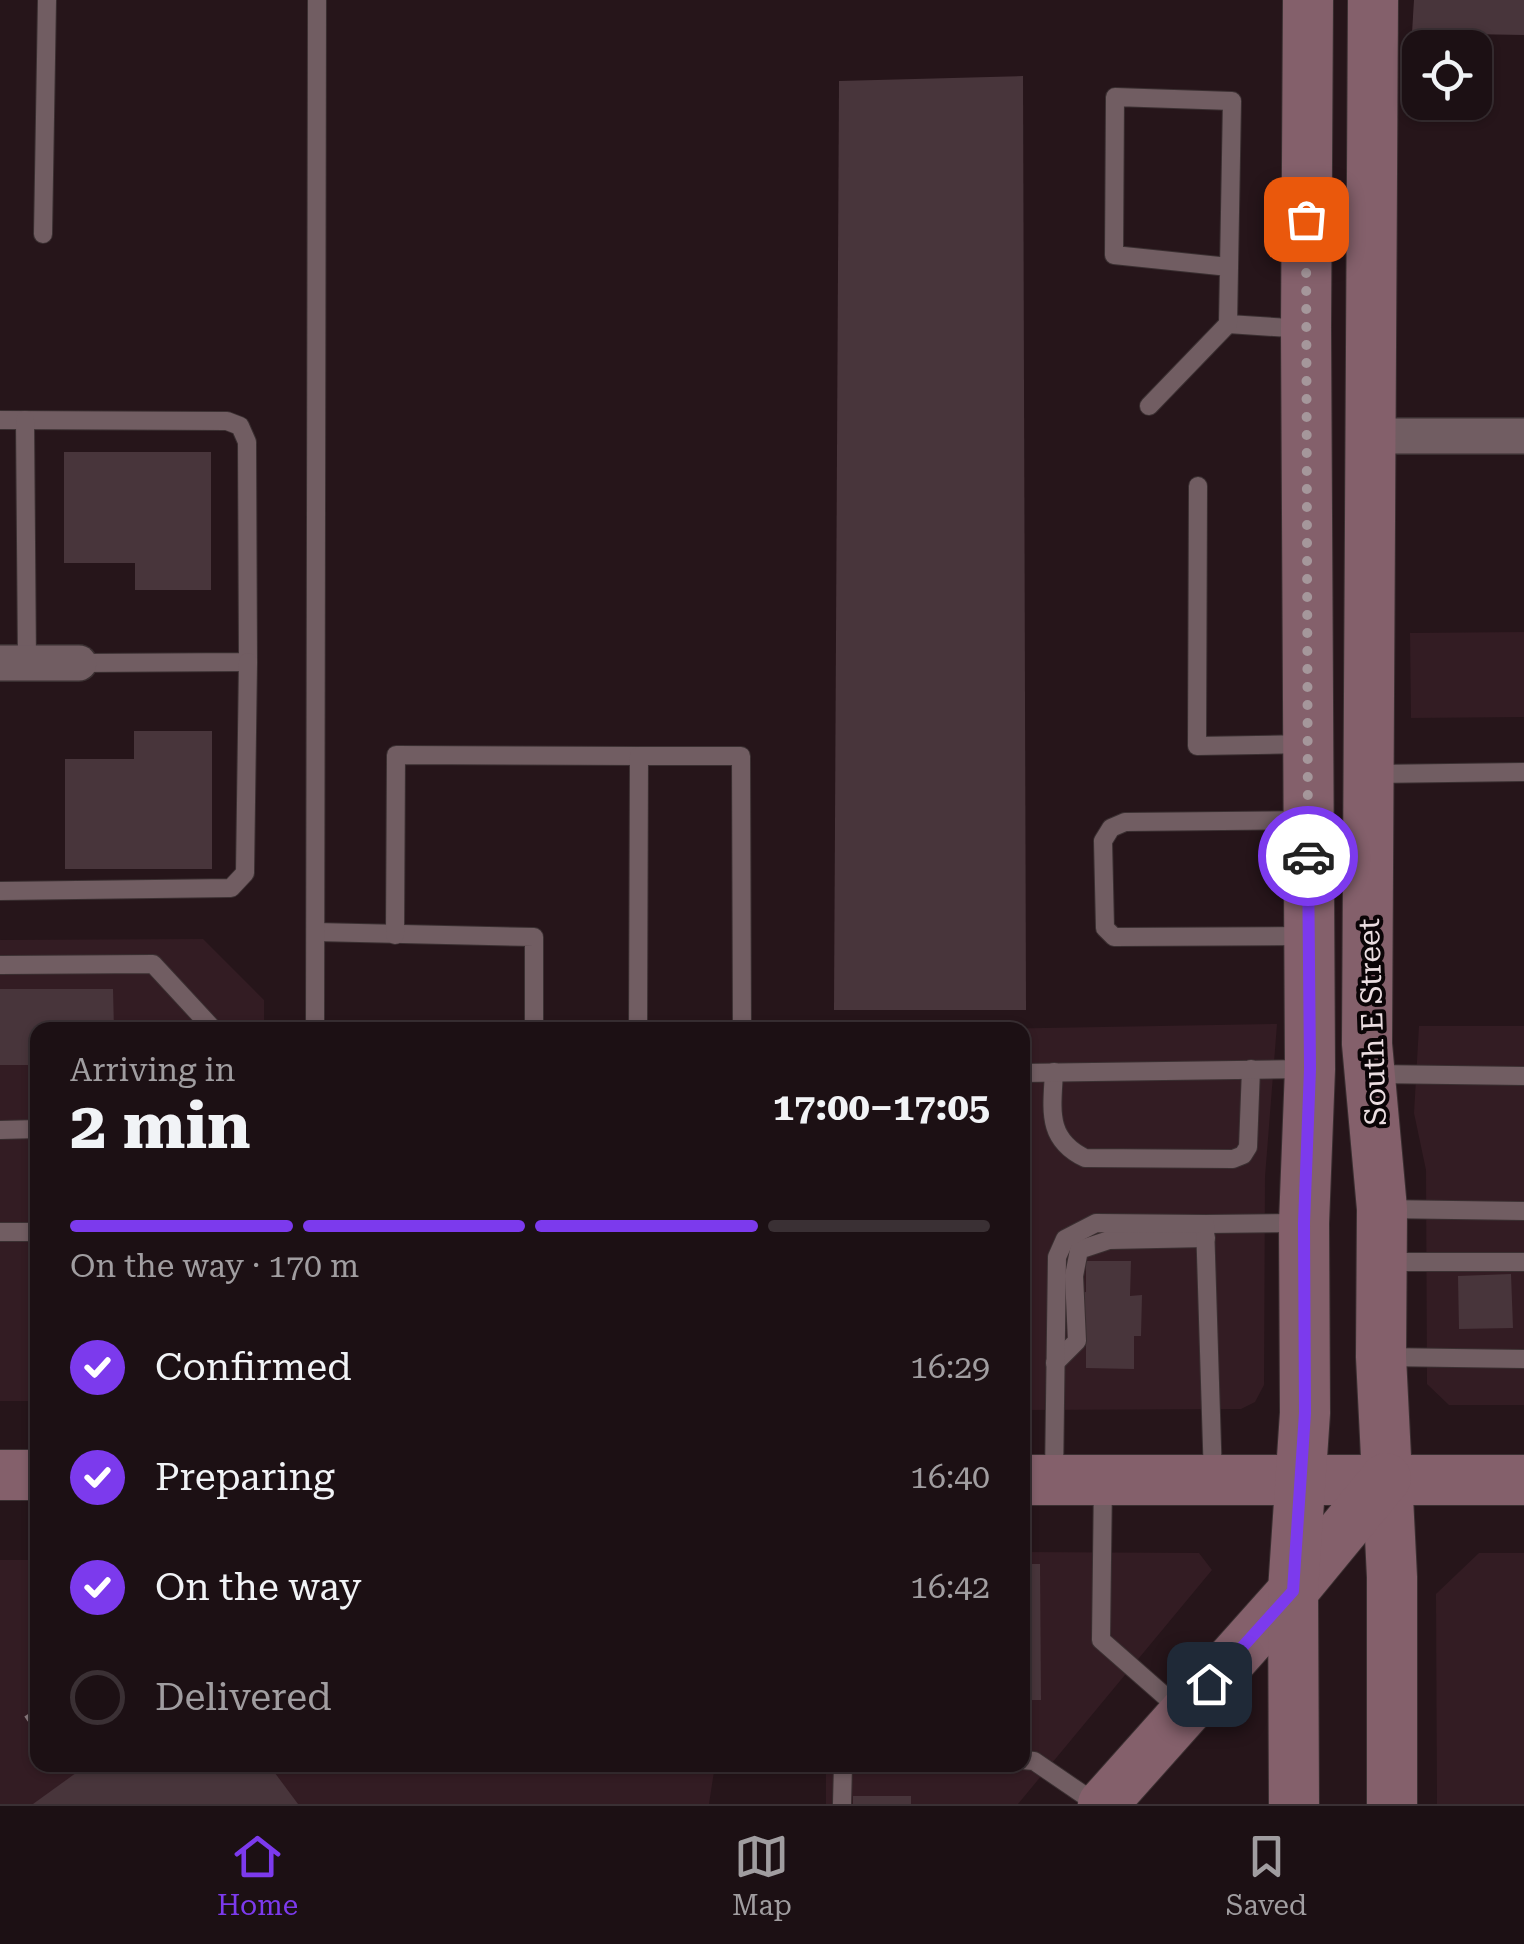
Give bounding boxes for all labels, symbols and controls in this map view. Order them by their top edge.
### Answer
map controls [1402,30,1492,120]
button: locate [1402,30,1492,120]
pin [1264,177,1349,262]
icon: bag [1279,192,1334,247]
courier [1258,806,1358,906]
icon: car [1281,829,1336,884]
street label: South E Street [1351,918,1393,1126]
text: Arriving in [70,1051,235,1089]
text: 17:00–17:05 [773,1085,990,1129]
text: 2 min [70,1088,251,1164]
text: On the way · 170 m [70,1247,359,1285]
icon: check [70,1340,125,1395]
text: Confirmed [155,1345,352,1389]
text: 16:29 [910,1348,990,1386]
icon: check [70,1450,125,1505]
text: Preparing [155,1455,335,1499]
text: 16:40 [910,1458,990,1496]
icon: check [70,1560,125,1615]
text: On the way [155,1565,361,1609]
text: 16:42 [910,1568,990,1606]
pin [1167,1642,1252,1727]
icon: home [1182,1657,1237,1712]
text: Delivered [155,1675,332,1719]
tab: Home [217,1829,298,1922]
tab: Map [732,1829,792,1922]
tab: Saved [1226,1829,1307,1922]

